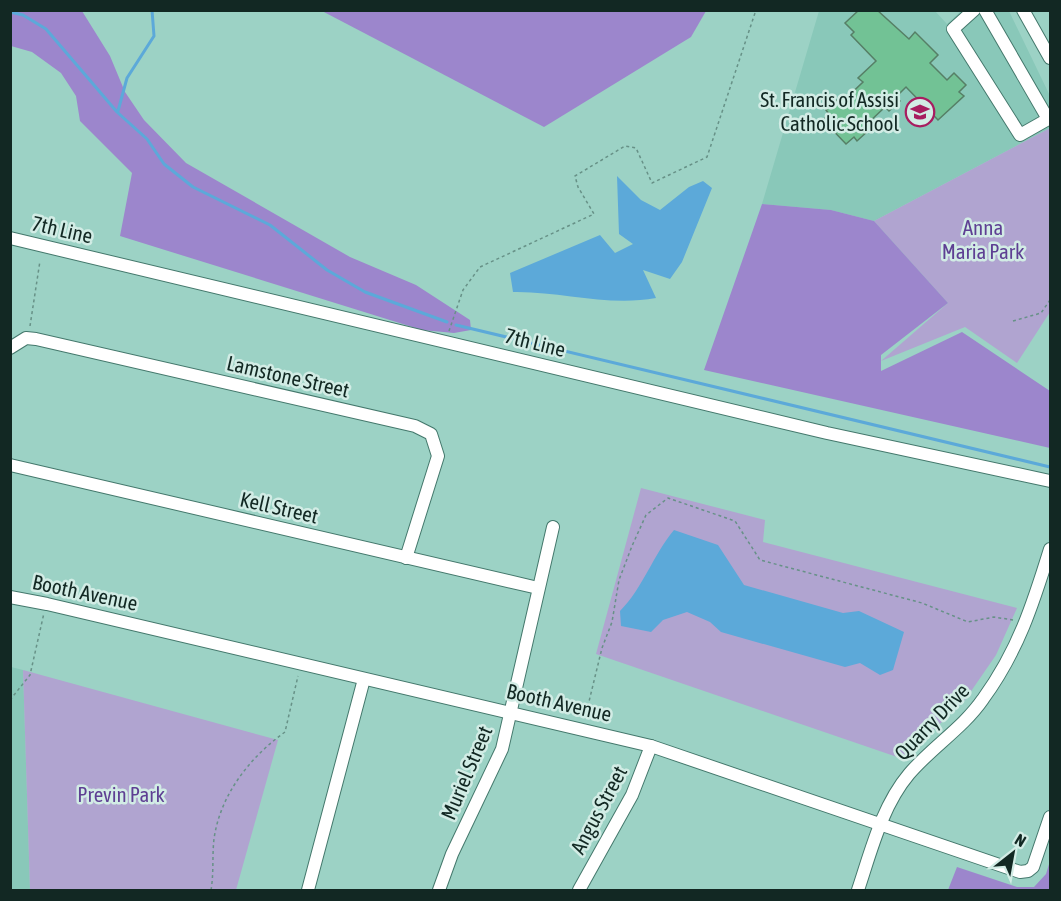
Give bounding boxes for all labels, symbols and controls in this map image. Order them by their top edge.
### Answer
place label: St. Francis of Assisi Catholic School [760,87,899,135]
school or university icon: St. Francis of Assisi Catholic School [904,96,936,128]
street label: 7th Line [29,210,95,248]
park label: Anna Maria Park [942,215,1024,263]
street label: 7th Line [502,323,568,361]
street label: Lamstone Street [225,350,352,402]
street label: Kell Street [238,486,321,528]
street label: Booth Avenue [30,569,140,615]
street label: Booth Avenue [504,678,614,726]
street label: Quarry Drive [889,678,974,764]
street label: Muriel Street [436,722,497,823]
street label: Angus Street [565,762,631,858]
park label: Previn Park [77,782,165,806]
north arrow [983,823,1043,883]
text: N [1012,830,1029,850]

